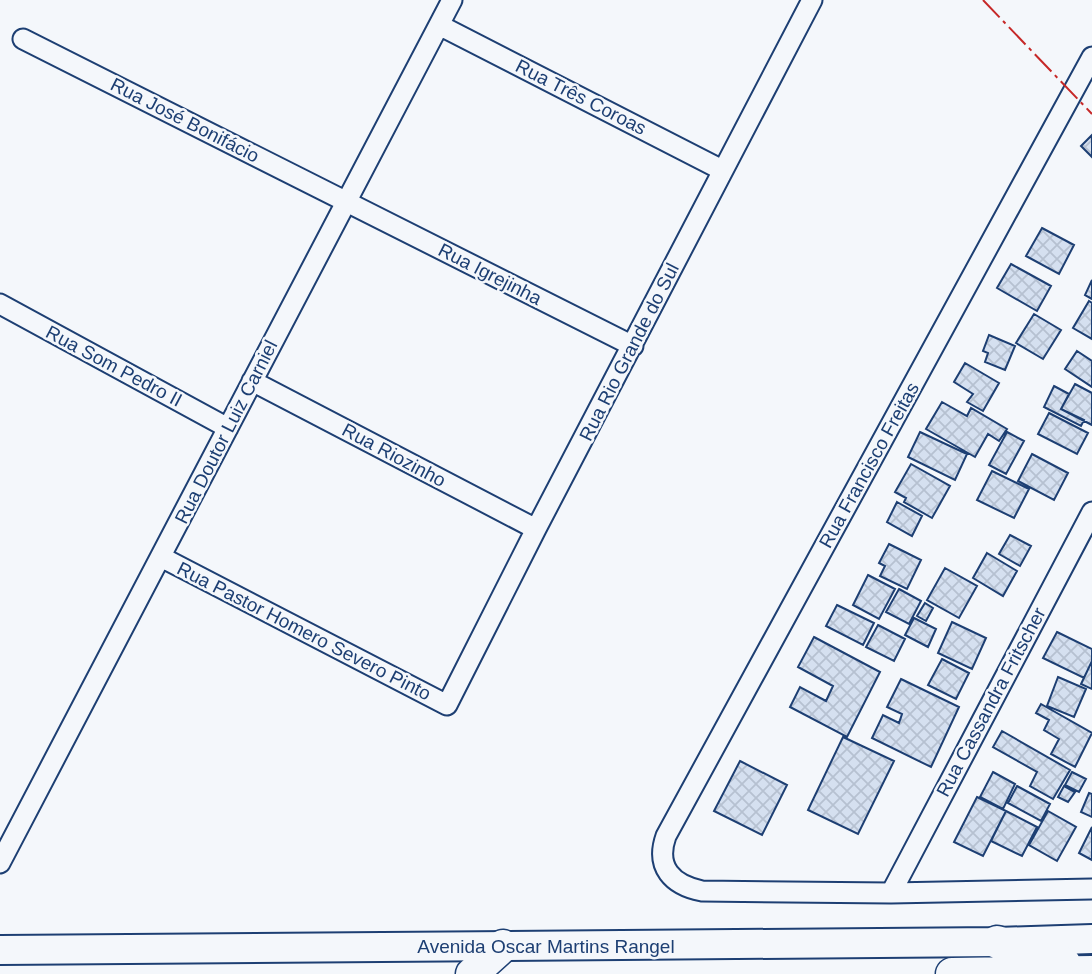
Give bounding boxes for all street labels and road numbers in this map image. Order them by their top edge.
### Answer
street label: Rua Três Coroas [512,55,650,139]
street label: Rua José Bonifácio [107,73,263,167]
street label: Rua Igrejinha [435,239,545,309]
street label: Rua Rio Grande do Sul [575,260,683,444]
street label: Rua Som Pedro II [42,321,186,411]
street label: Rua Doutor Luiz Carniel [171,337,281,527]
street label: Rua Francisco Freitas [815,379,923,551]
street label: Rua Riozinho [339,419,449,491]
street label: Rua Pastor Homero Severo Pinto [174,558,434,704]
street label: Rua Cassandra Fritscher [932,603,1050,800]
street label: Avenida Oscar Martins Rangel [417,936,675,957]

